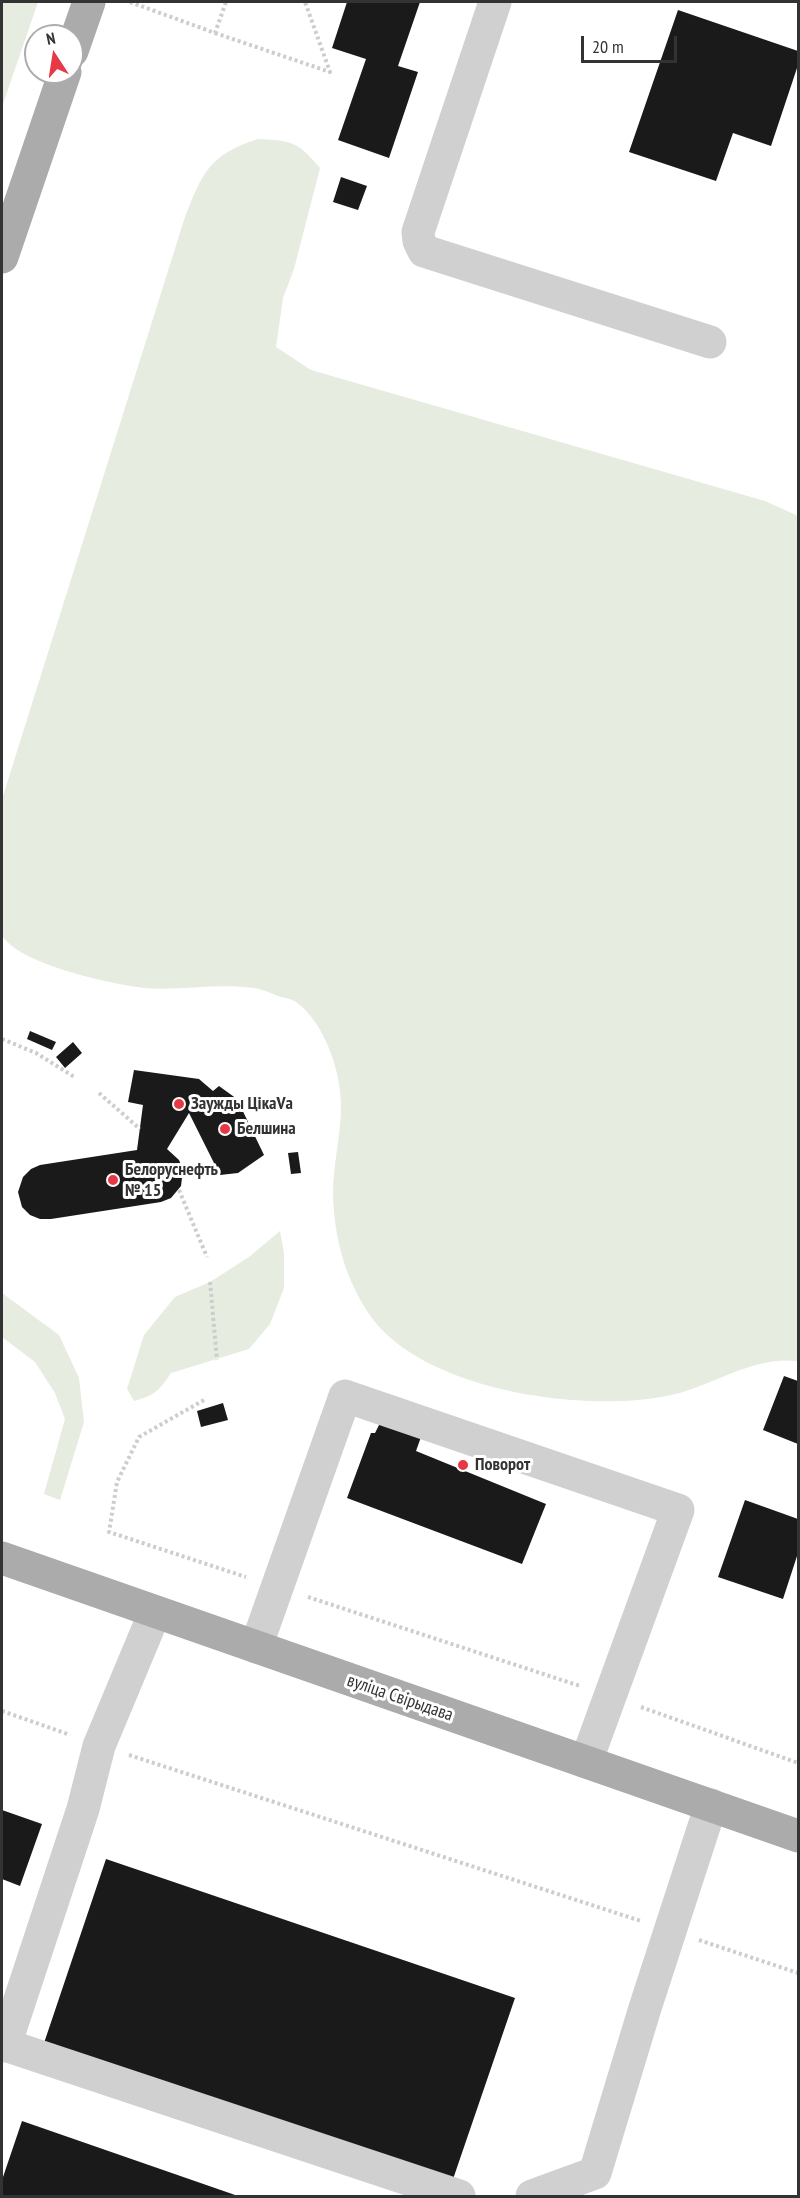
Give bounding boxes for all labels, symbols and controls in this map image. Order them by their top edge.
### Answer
north arrow [24,24,84,84]
scale bar [584,24,680,62]
text: N [44,28,57,49]
text: 20 m [592,35,624,58]
place label: Заужды ЦікаVа [191,1093,293,1115]
marker: Заужды ЦікаVа [172,1097,186,1111]
place label: Белшина [237,1118,296,1140]
marker: Белшина [218,1122,232,1136]
place label: Белоруснефть № 15 [125,1159,218,1202]
marker: Белоруснефть № 15 [106,1173,120,1187]
place label: Поворот [475,1454,530,1476]
marker: Поворот [456,1458,470,1472]
street label: вуліца Свірыдава [344,1670,456,1726]

